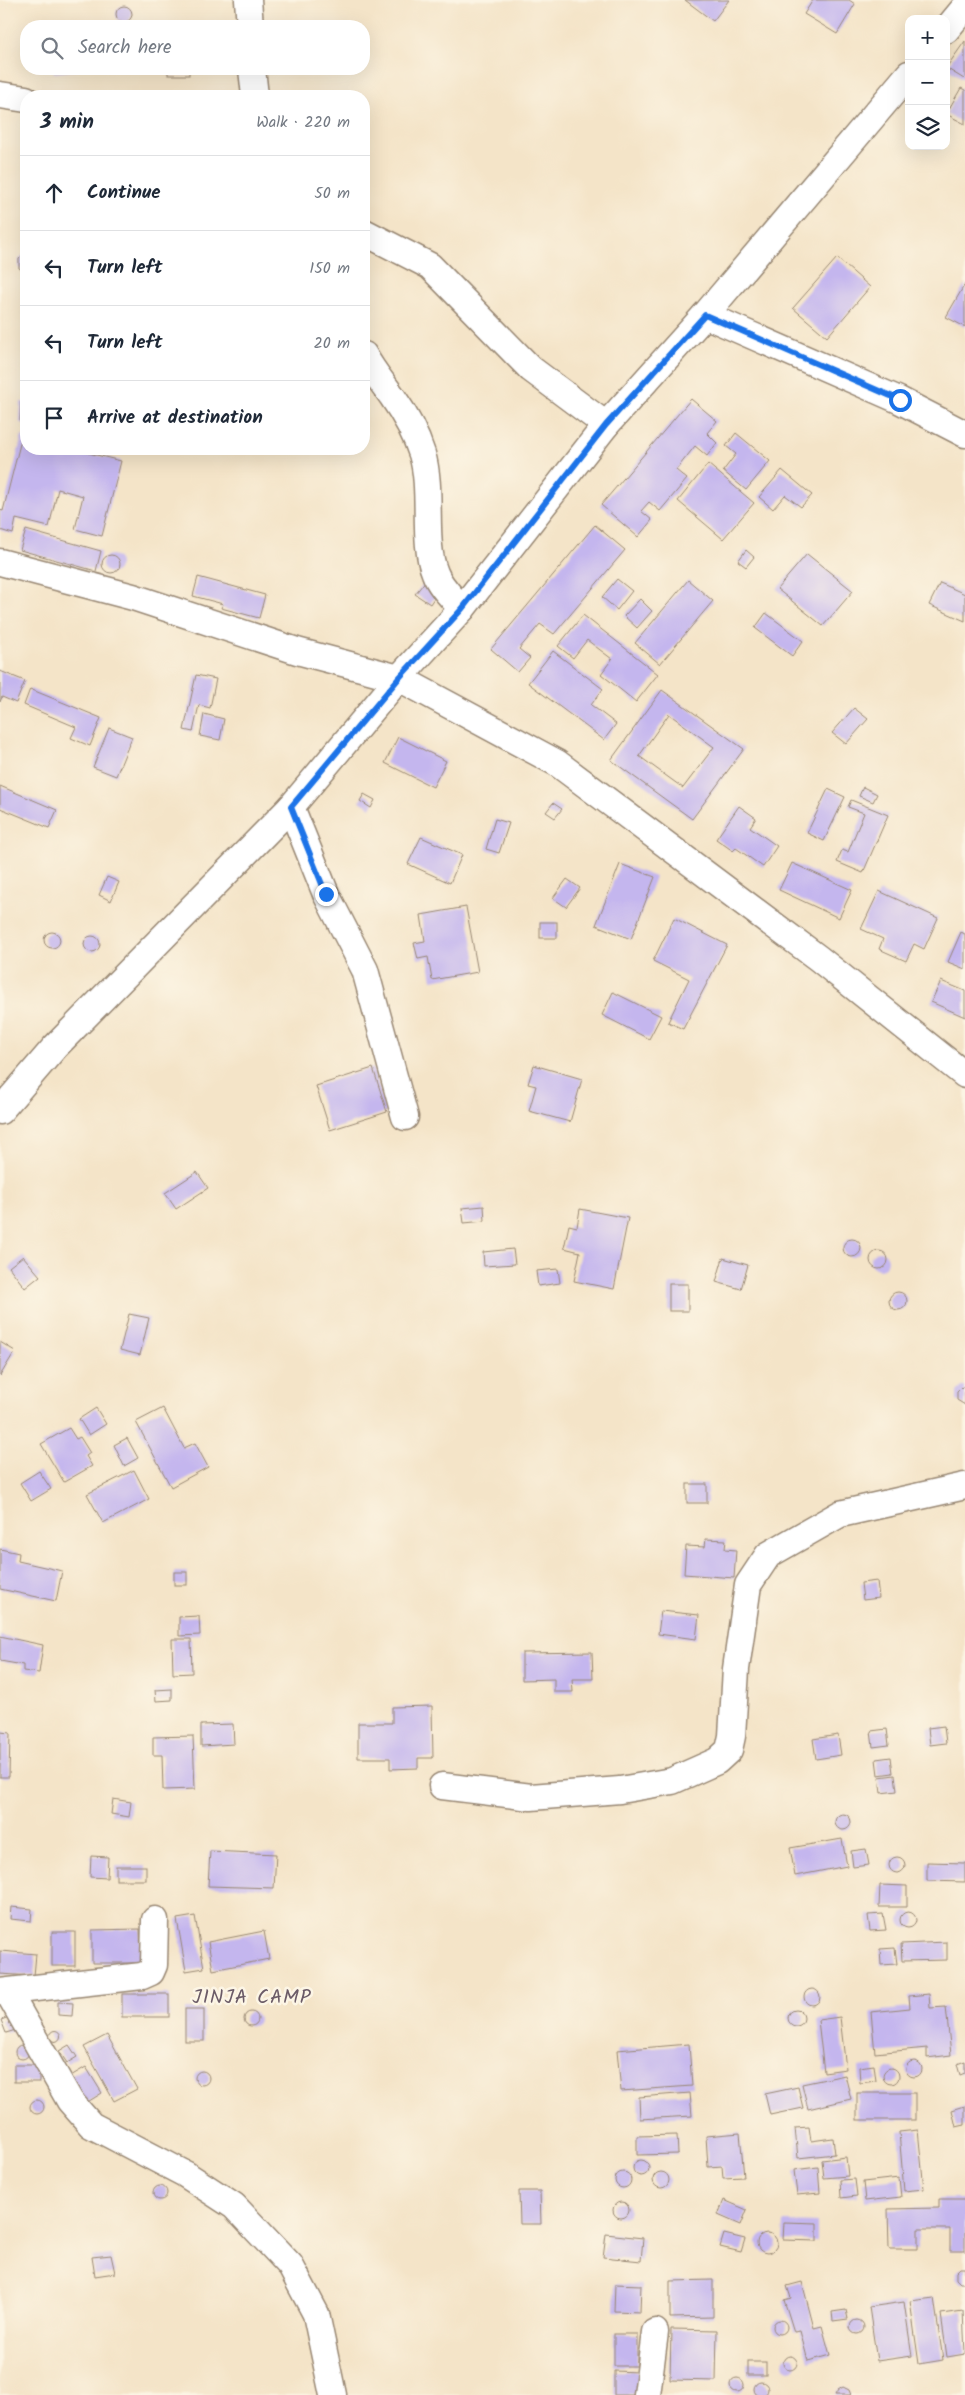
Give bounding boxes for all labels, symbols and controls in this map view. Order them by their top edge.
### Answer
map controls [905,15,950,150]
button: + [905,15,950,60]
search box [20,20,370,75]
text: Search here [78,33,172,63]
icon: search [38,34,66,62]
button: − [905,60,950,105]
button: layers [905,105,950,150]
text: 3 min [40,106,94,139]
text: Walk · 220 m [256,110,350,135]
text: Continue [87,178,160,208]
icon: ahead [40,179,68,207]
text: 50 m [314,181,350,206]
text: Turn left [87,253,162,283]
icon: left [40,254,68,282]
text: 150 m [309,256,350,281]
text: Turn left [87,328,162,358]
icon: left [40,329,68,357]
text: 20 m [314,331,350,356]
route start [889,389,912,412]
text: Arrive at destination [87,403,263,433]
icon: arrive [40,404,68,432]
route end [315,883,338,906]
district label: JINJA CAMP [192,1982,312,2014]

